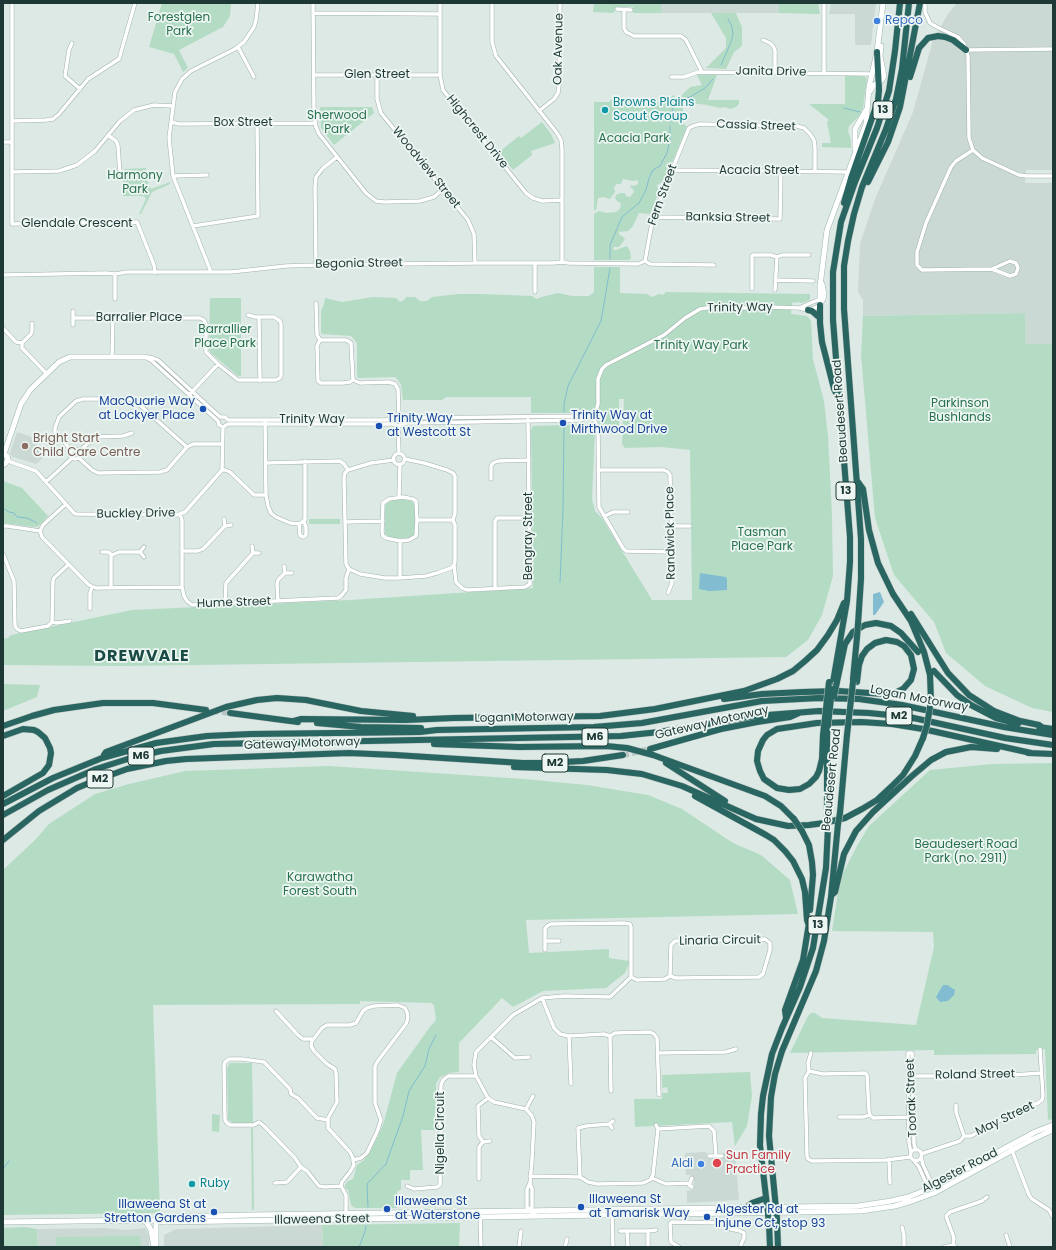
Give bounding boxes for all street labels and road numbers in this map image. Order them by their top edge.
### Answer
street label: Oak Avenue [551,13,567,85]
street label: Janita Drive [735,64,807,80]
street label: Glen Street [344,68,410,82]
street label: Highcrest Drive [443,92,511,172]
road number: 13 [873,101,893,119]
street label: Box Street [213,116,273,130]
street label: Cassia Street [716,117,796,135]
street label: Woodview Street [389,124,463,212]
street label: Fern Street [645,162,681,228]
street label: Acacia Street [719,164,799,178]
street label: Banksia Street [685,210,771,226]
street label: Glendale Crescent [21,217,133,231]
street label: Begonia Street [315,256,403,272]
street label: Trinity Way [707,300,773,316]
street label: Barralier Place [96,311,182,325]
street label: Beaudesert Road [830,359,852,463]
street label: Trinity Way [279,413,345,427]
road number: 13 [836,482,856,500]
street label: Randwick Place [663,486,679,580]
street label: Bengray Street [522,492,536,580]
street label: Buckley Drive [96,506,176,522]
street label: Hume Street [197,595,271,611]
street label: Logan Motorway [869,682,969,716]
street label: Gateway Motorway [654,703,770,743]
road number: M2 [886,707,912,725]
street label: Logan Motorway [474,710,574,726]
road number: M6 [582,728,608,746]
street label: Beaudesert Road [819,728,845,832]
street label: Gateway Motorway [244,735,360,753]
road number: M6 [128,747,154,765]
road number: M2 [542,754,568,772]
road number: M2 [87,770,113,788]
road number: 13 [808,916,828,934]
street label: Linaria Circuit [679,933,761,949]
street label: Toorak Street [903,1058,921,1138]
street label: Roland Street [935,1067,1015,1083]
street label: Nigella Circuit [434,1091,448,1175]
street label: May Street [973,1099,1037,1139]
street label: Algester Road [920,1146,1000,1196]
street label: Illaweena Street [274,1212,370,1228]

